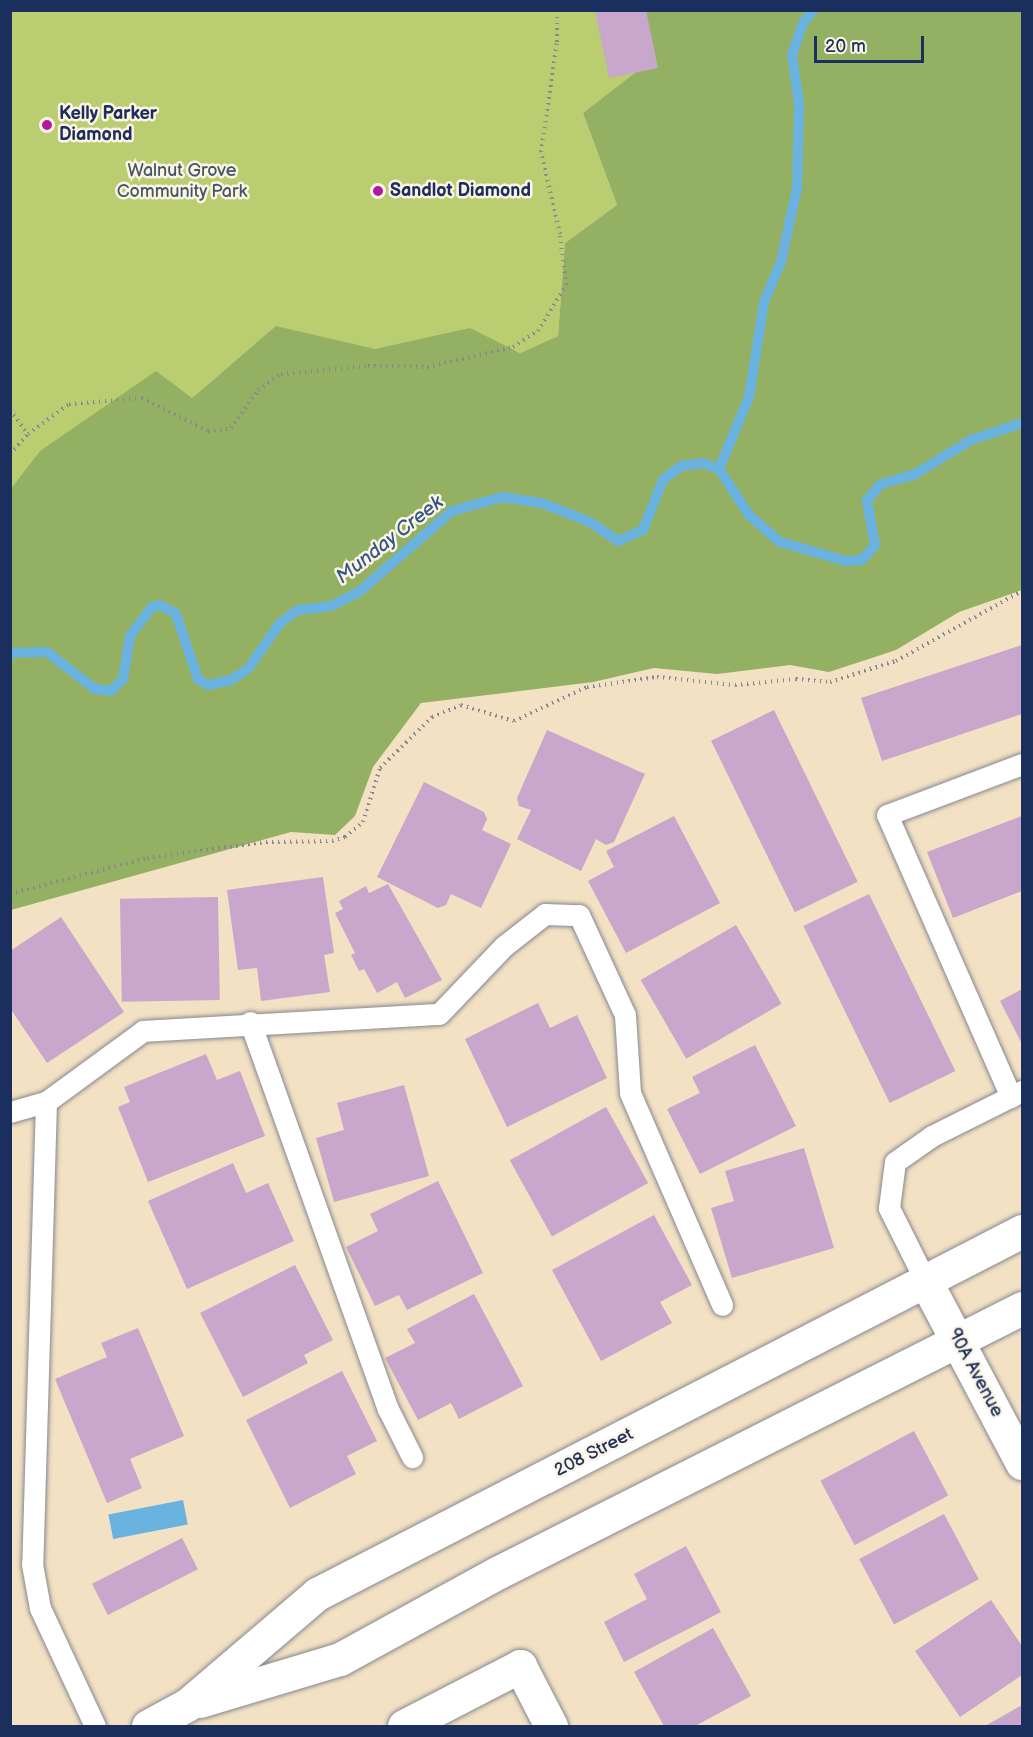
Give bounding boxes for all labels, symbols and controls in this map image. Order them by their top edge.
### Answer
scale bar [817,24,926,62]
text: 20 m [825,36,866,57]
place label: Kelly Parker Diamond [59,104,158,146]
marker: Kelly Parker Diamond [40,118,54,132]
park label: Walnut Grove Community Park [116,161,248,204]
place label: Sandlot Diamond [390,180,531,202]
marker: Sandlot Diamond [371,184,385,198]
water label: Munday Creek [331,490,449,590]
street label: 90A Avenue [943,1325,1007,1421]
street label: 208 Street [551,1424,637,1482]

